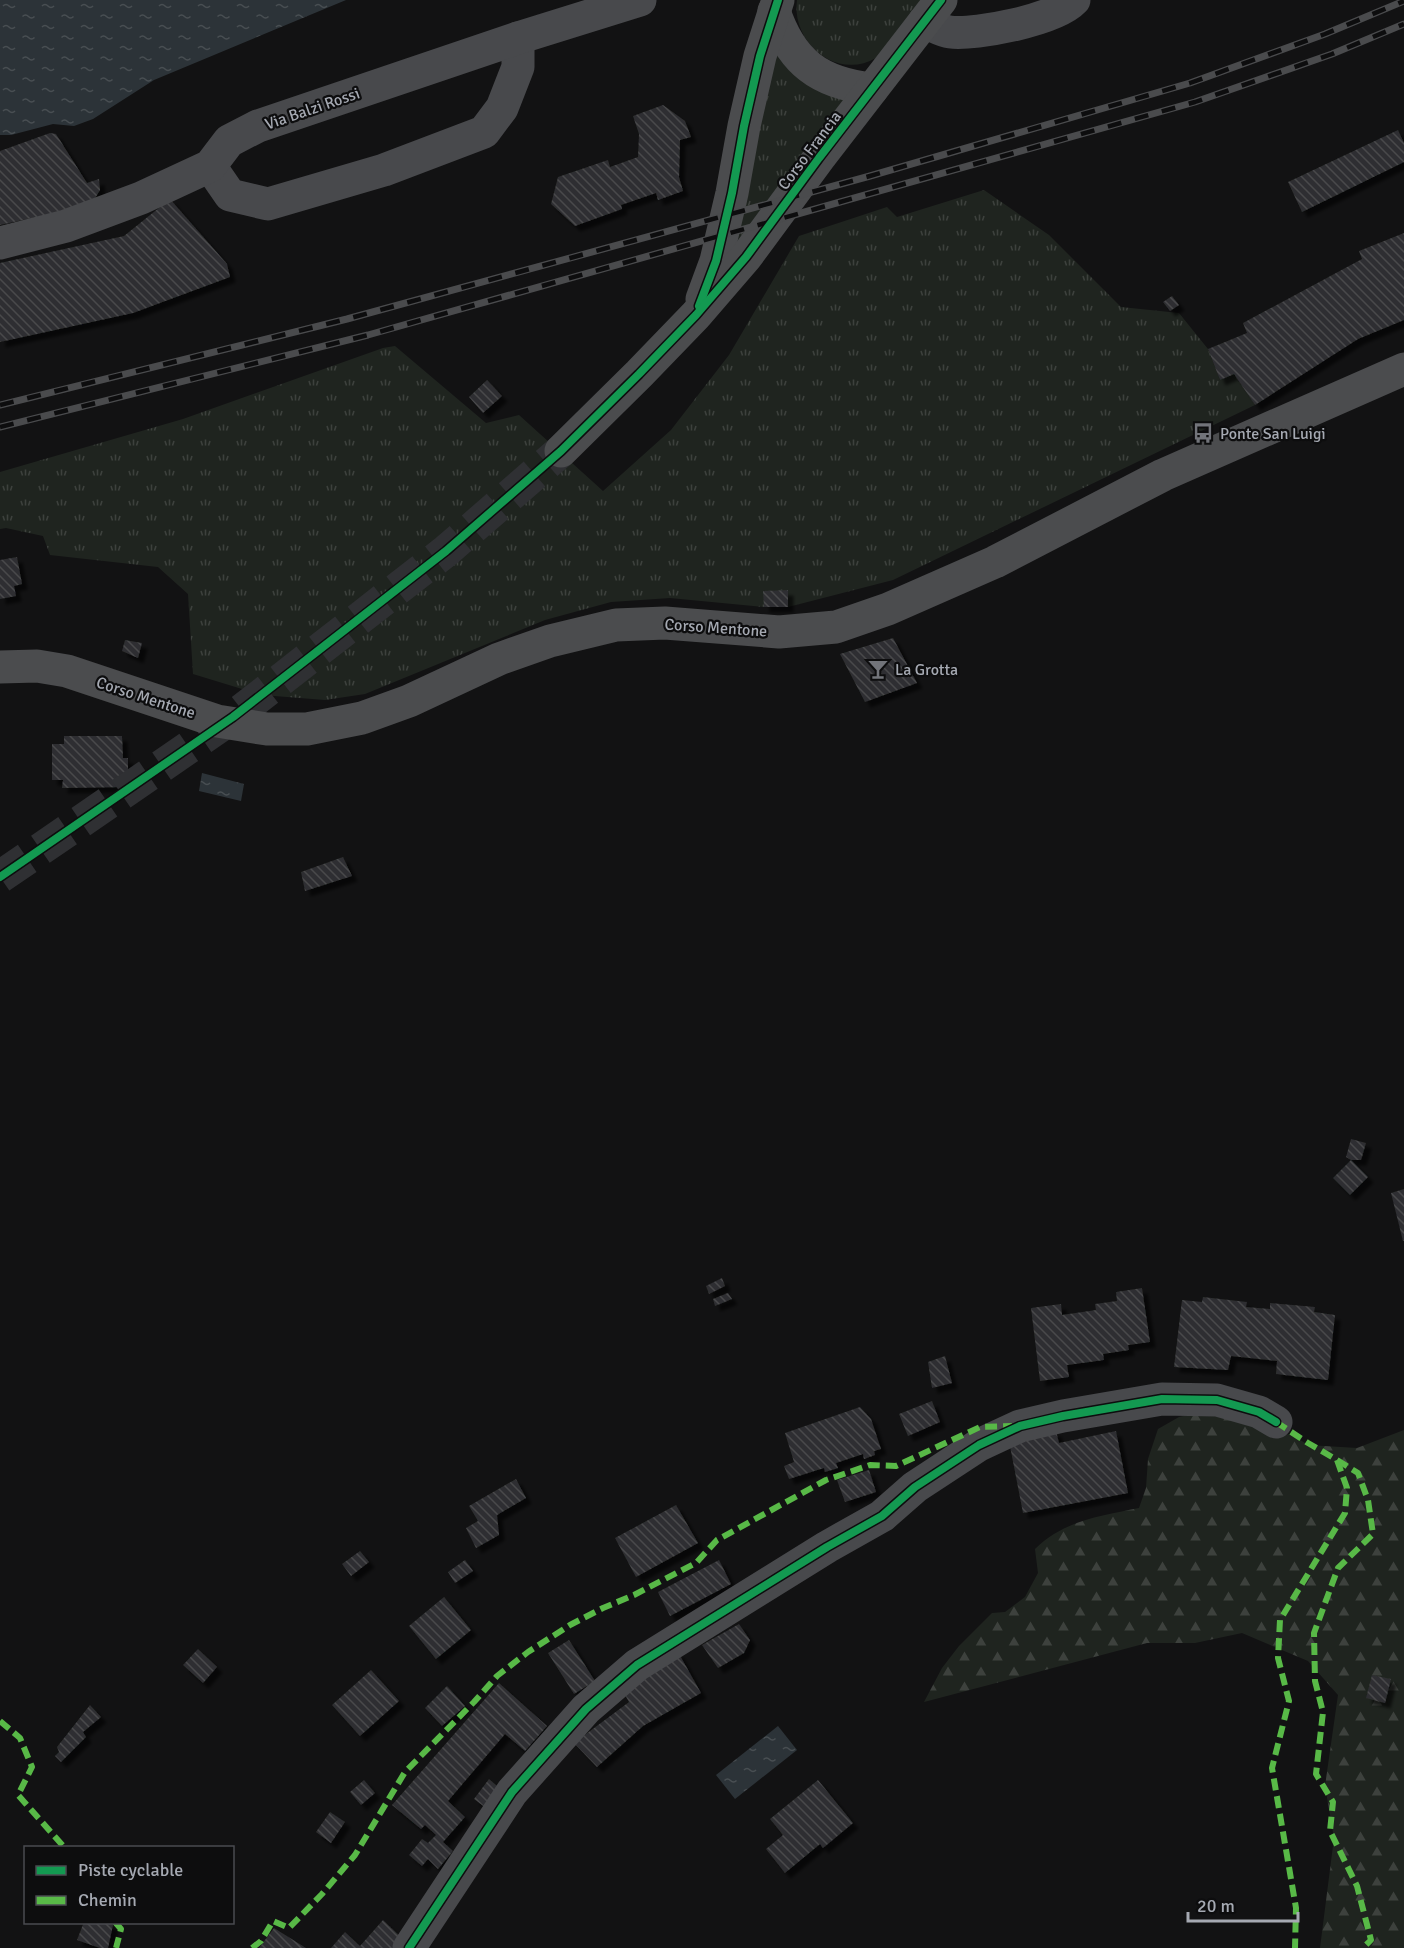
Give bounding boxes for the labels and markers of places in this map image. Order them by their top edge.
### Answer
bus stop icon: Ponte San Luigi [1191,421,1215,445]
place label: Ponte San Luigi [1220,424,1326,444]
bar icon: La Grotta [866,657,890,681]
place label: La Grotta [895,660,958,680]

